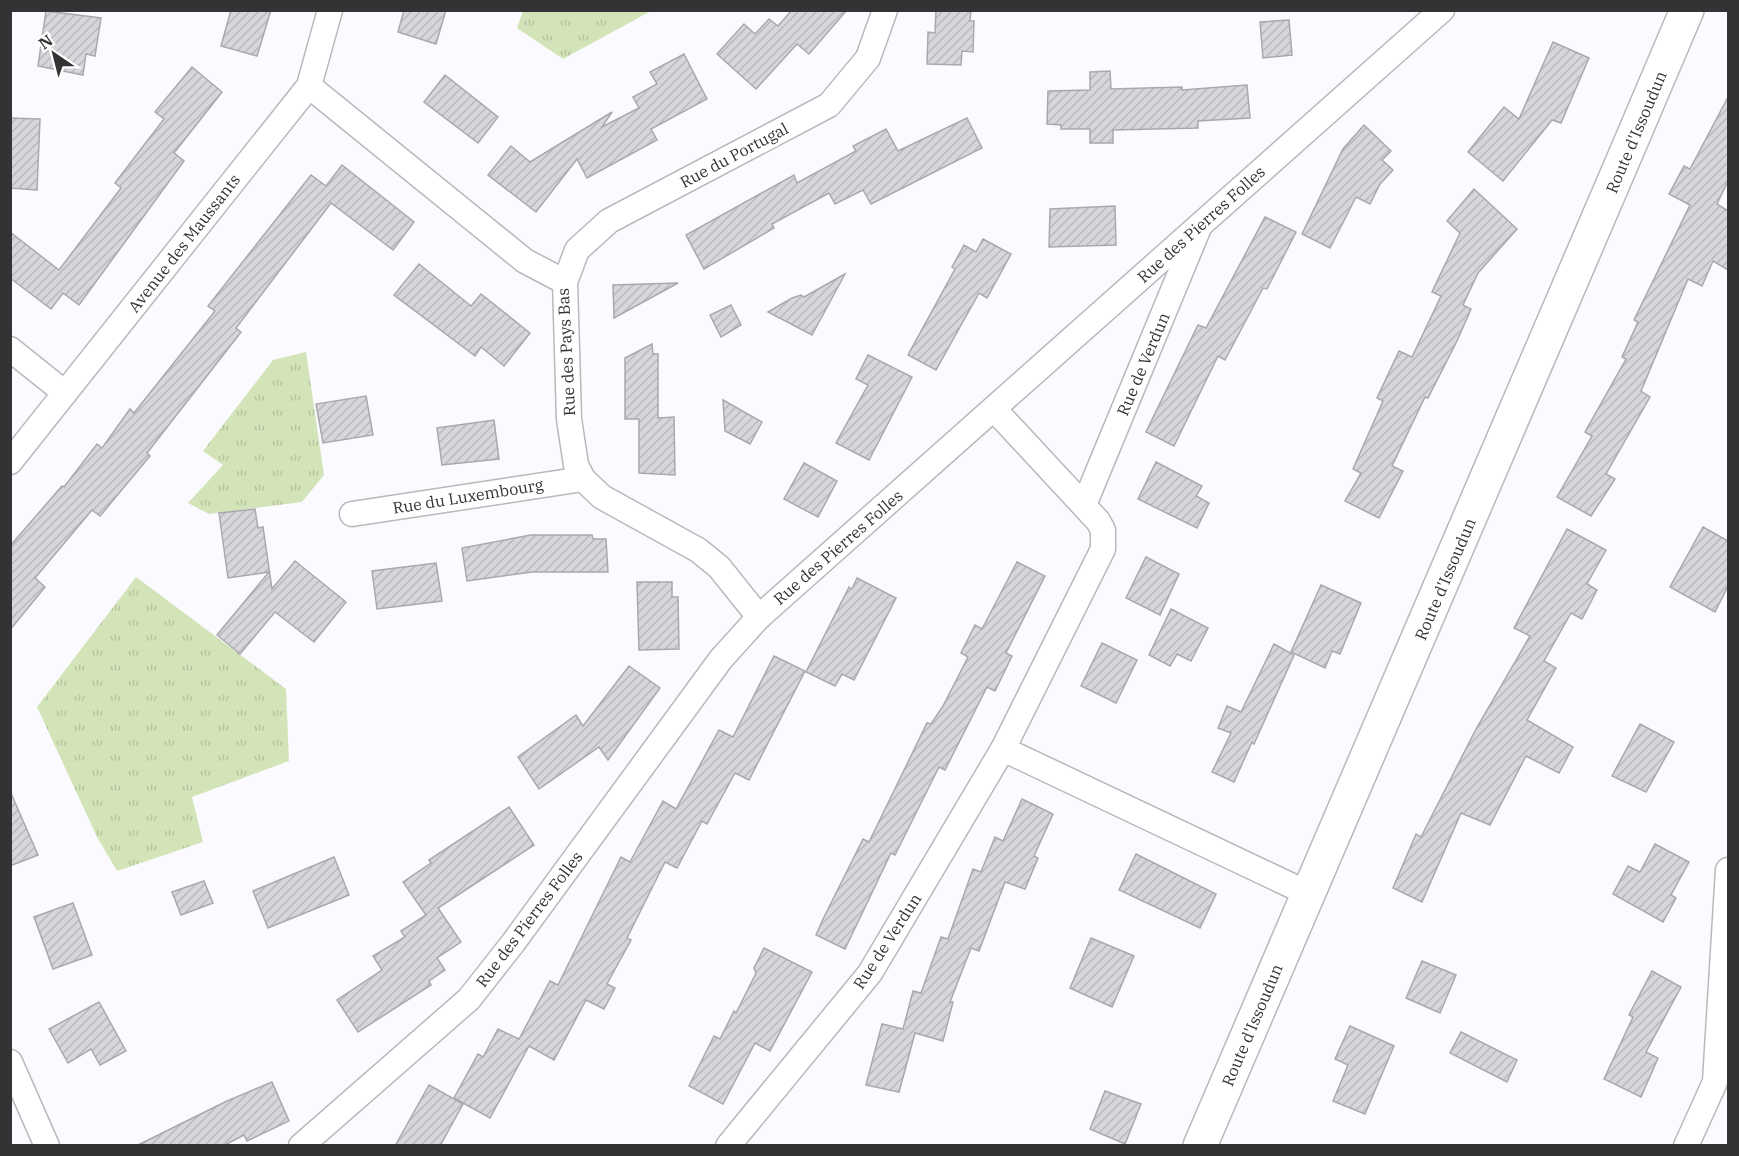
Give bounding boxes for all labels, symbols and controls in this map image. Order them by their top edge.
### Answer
north arrow [24,24,84,84]
text: N [34,30,56,54]
street label: Route d'Issoudun [1601,68,1671,196]
street label: Rue du Portugal [676,118,792,192]
street label: Rue des Pierres Folles [1133,161,1269,287]
street label: Avenue des Maussants [124,170,244,316]
street label: Rue des Pays Bas [553,287,579,417]
street label: Rue de Verdun [1112,309,1174,419]
street label: Rue du Luxembourg [391,474,545,518]
street label: Rue des Pierres Folles [769,485,907,609]
street label: Route d'Issoudun [1410,515,1480,643]
street label: Rue des Pierres Folles [471,847,587,991]
street label: Rue de Verdun [849,889,925,993]
street label: Route d'Issoudun [1217,961,1287,1089]

